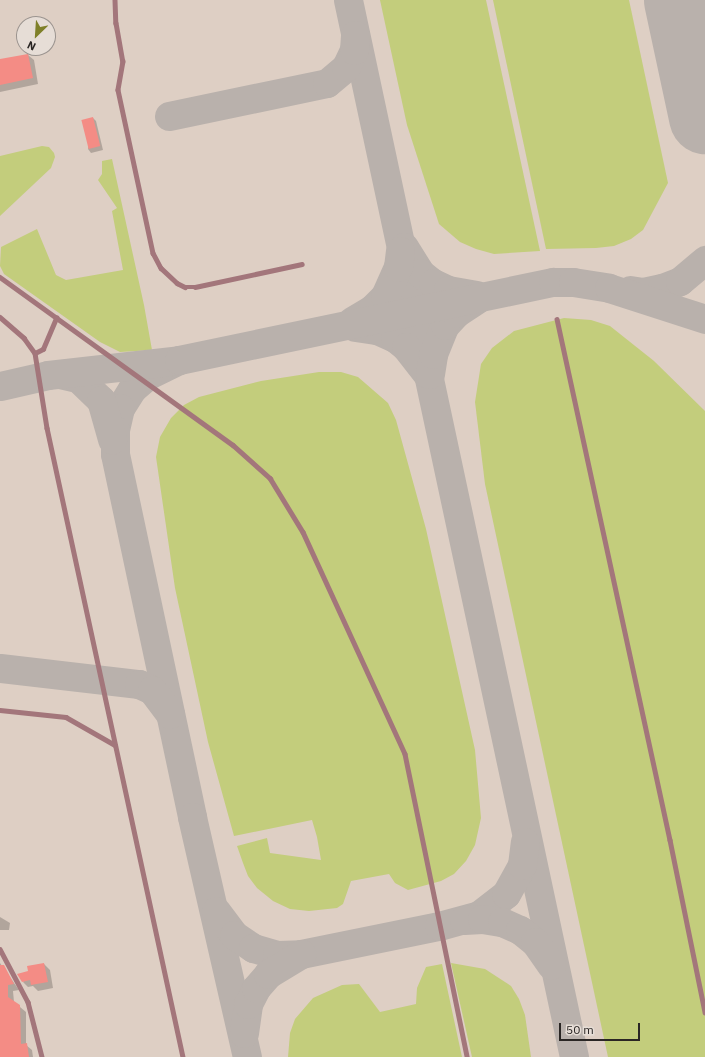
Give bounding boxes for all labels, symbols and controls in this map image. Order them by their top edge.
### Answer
north arrow [16,16,56,56]
text: N [25,38,38,54]
scale bar [561,1015,642,1041]
text: 50 m [566,1022,594,1037]

